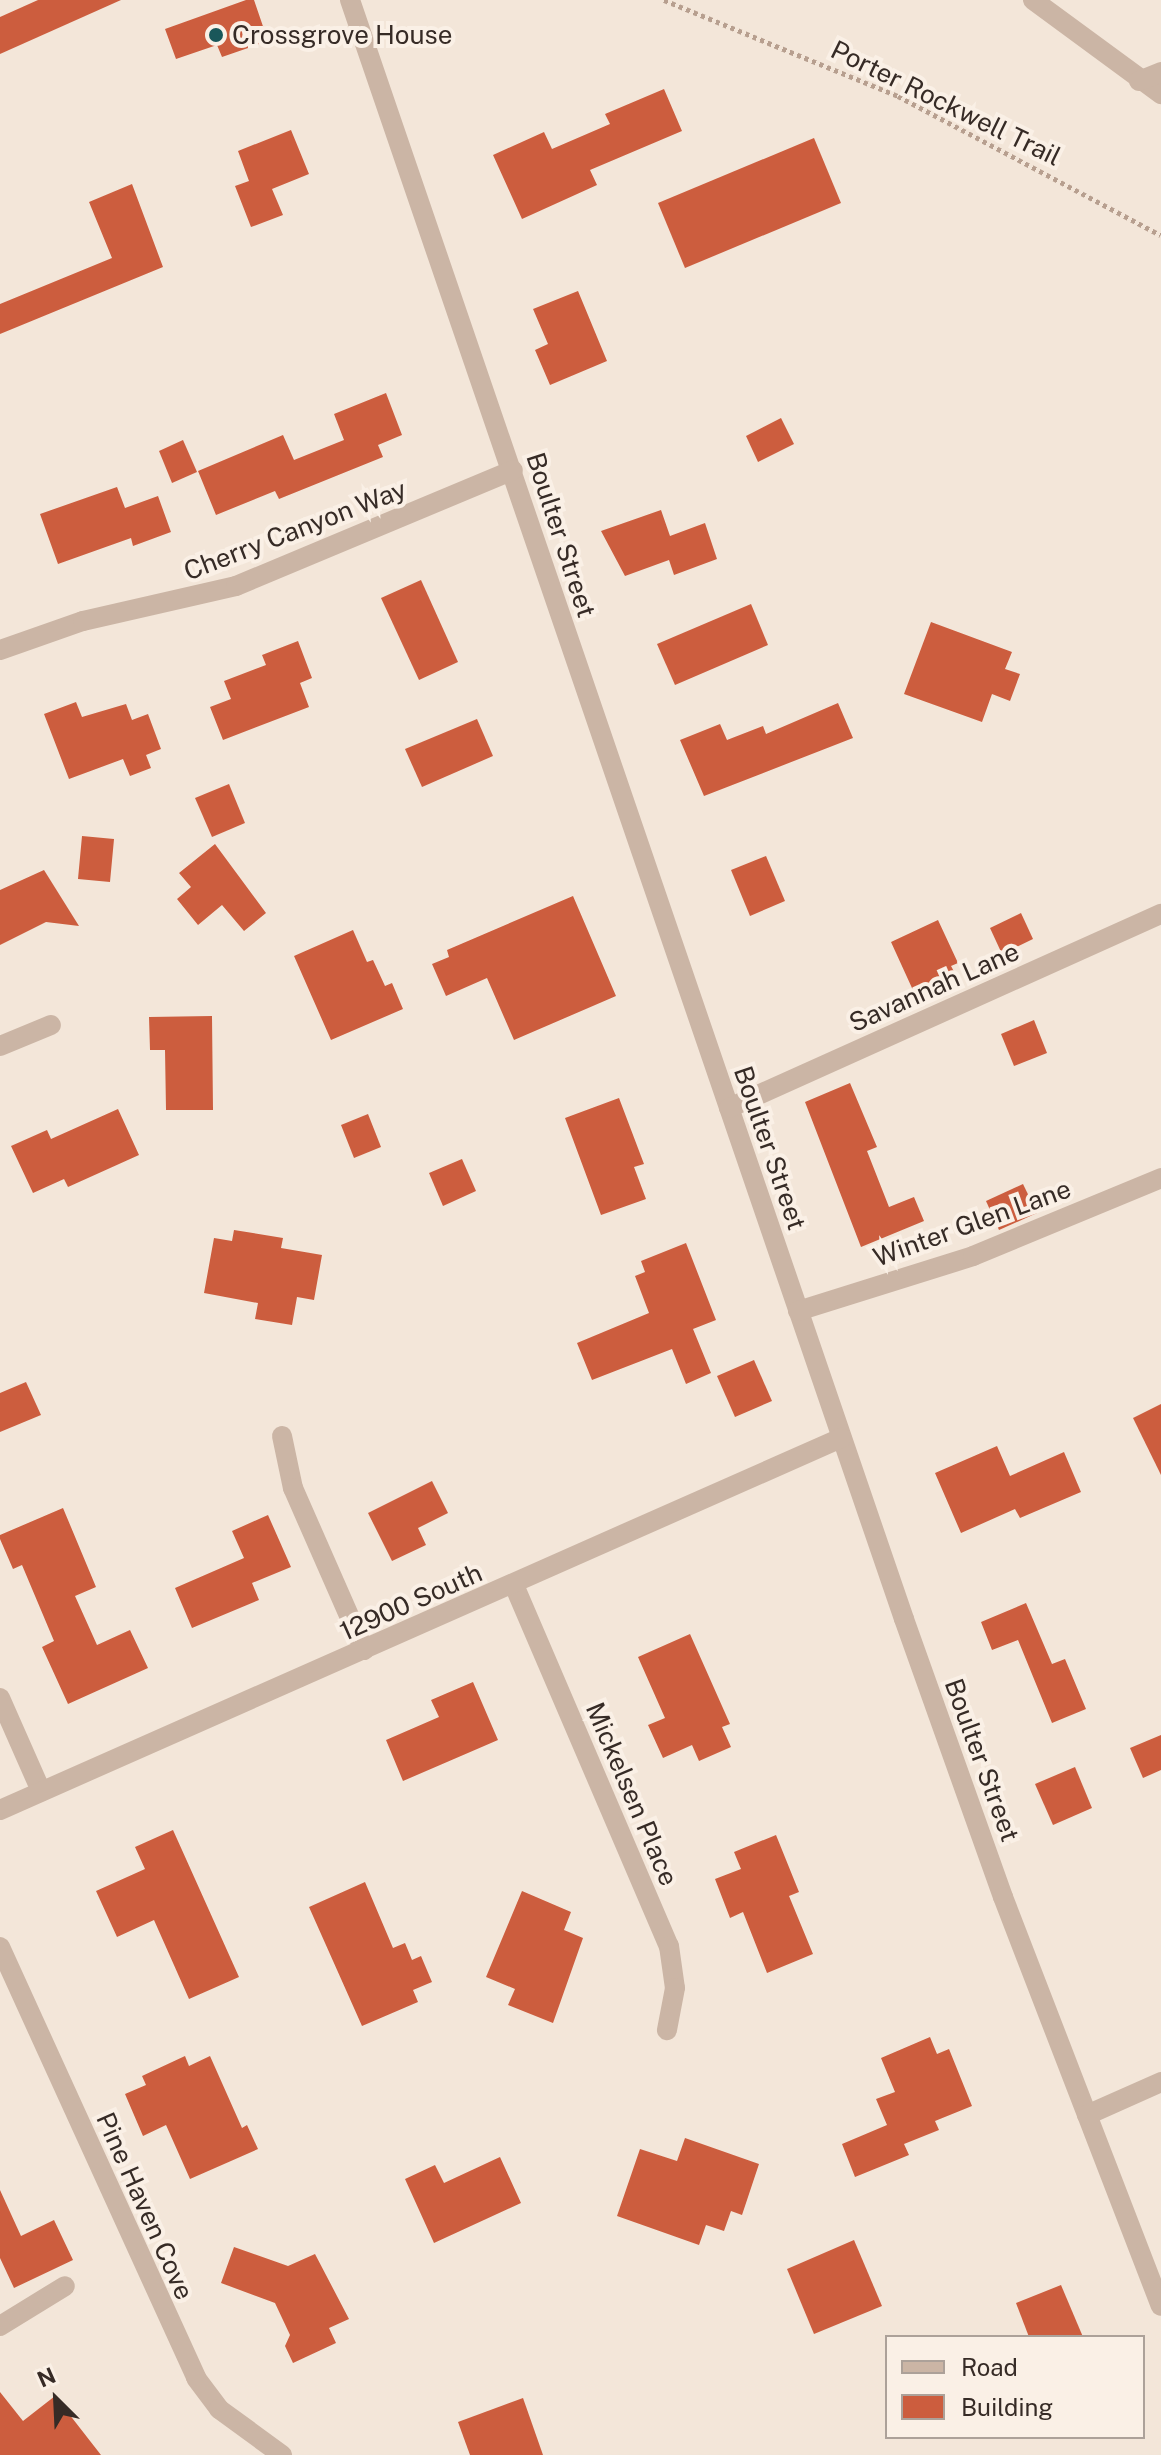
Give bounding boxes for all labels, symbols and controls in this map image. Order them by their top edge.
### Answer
place label: Crossgrove House [232,19,453,51]
marker: Crossgrove House [207,26,225,44]
street label: Porter Rockwell Trail [826,34,1066,172]
street label: Boulter Street [520,449,602,621]
street label: Cherry Canyon Way [179,473,411,587]
street label: Savannah Lane [844,936,1024,1038]
street label: Boulter Street [727,1062,813,1234]
street label: Winter Glen Lane [869,1173,1075,1273]
street label: 12900 South [335,1557,487,1647]
street label: Boulter Street [938,1674,1026,1846]
street label: Mickelsen Place [579,1698,685,1890]
street label: Pine Haven Cove [90,2107,200,2305]
legend [885,2335,1145,2439]
text: Road [961,2353,1018,2381]
north arrow [16,2359,96,2439]
text: N [33,2362,59,2392]
text: Building [961,2393,1053,2421]

